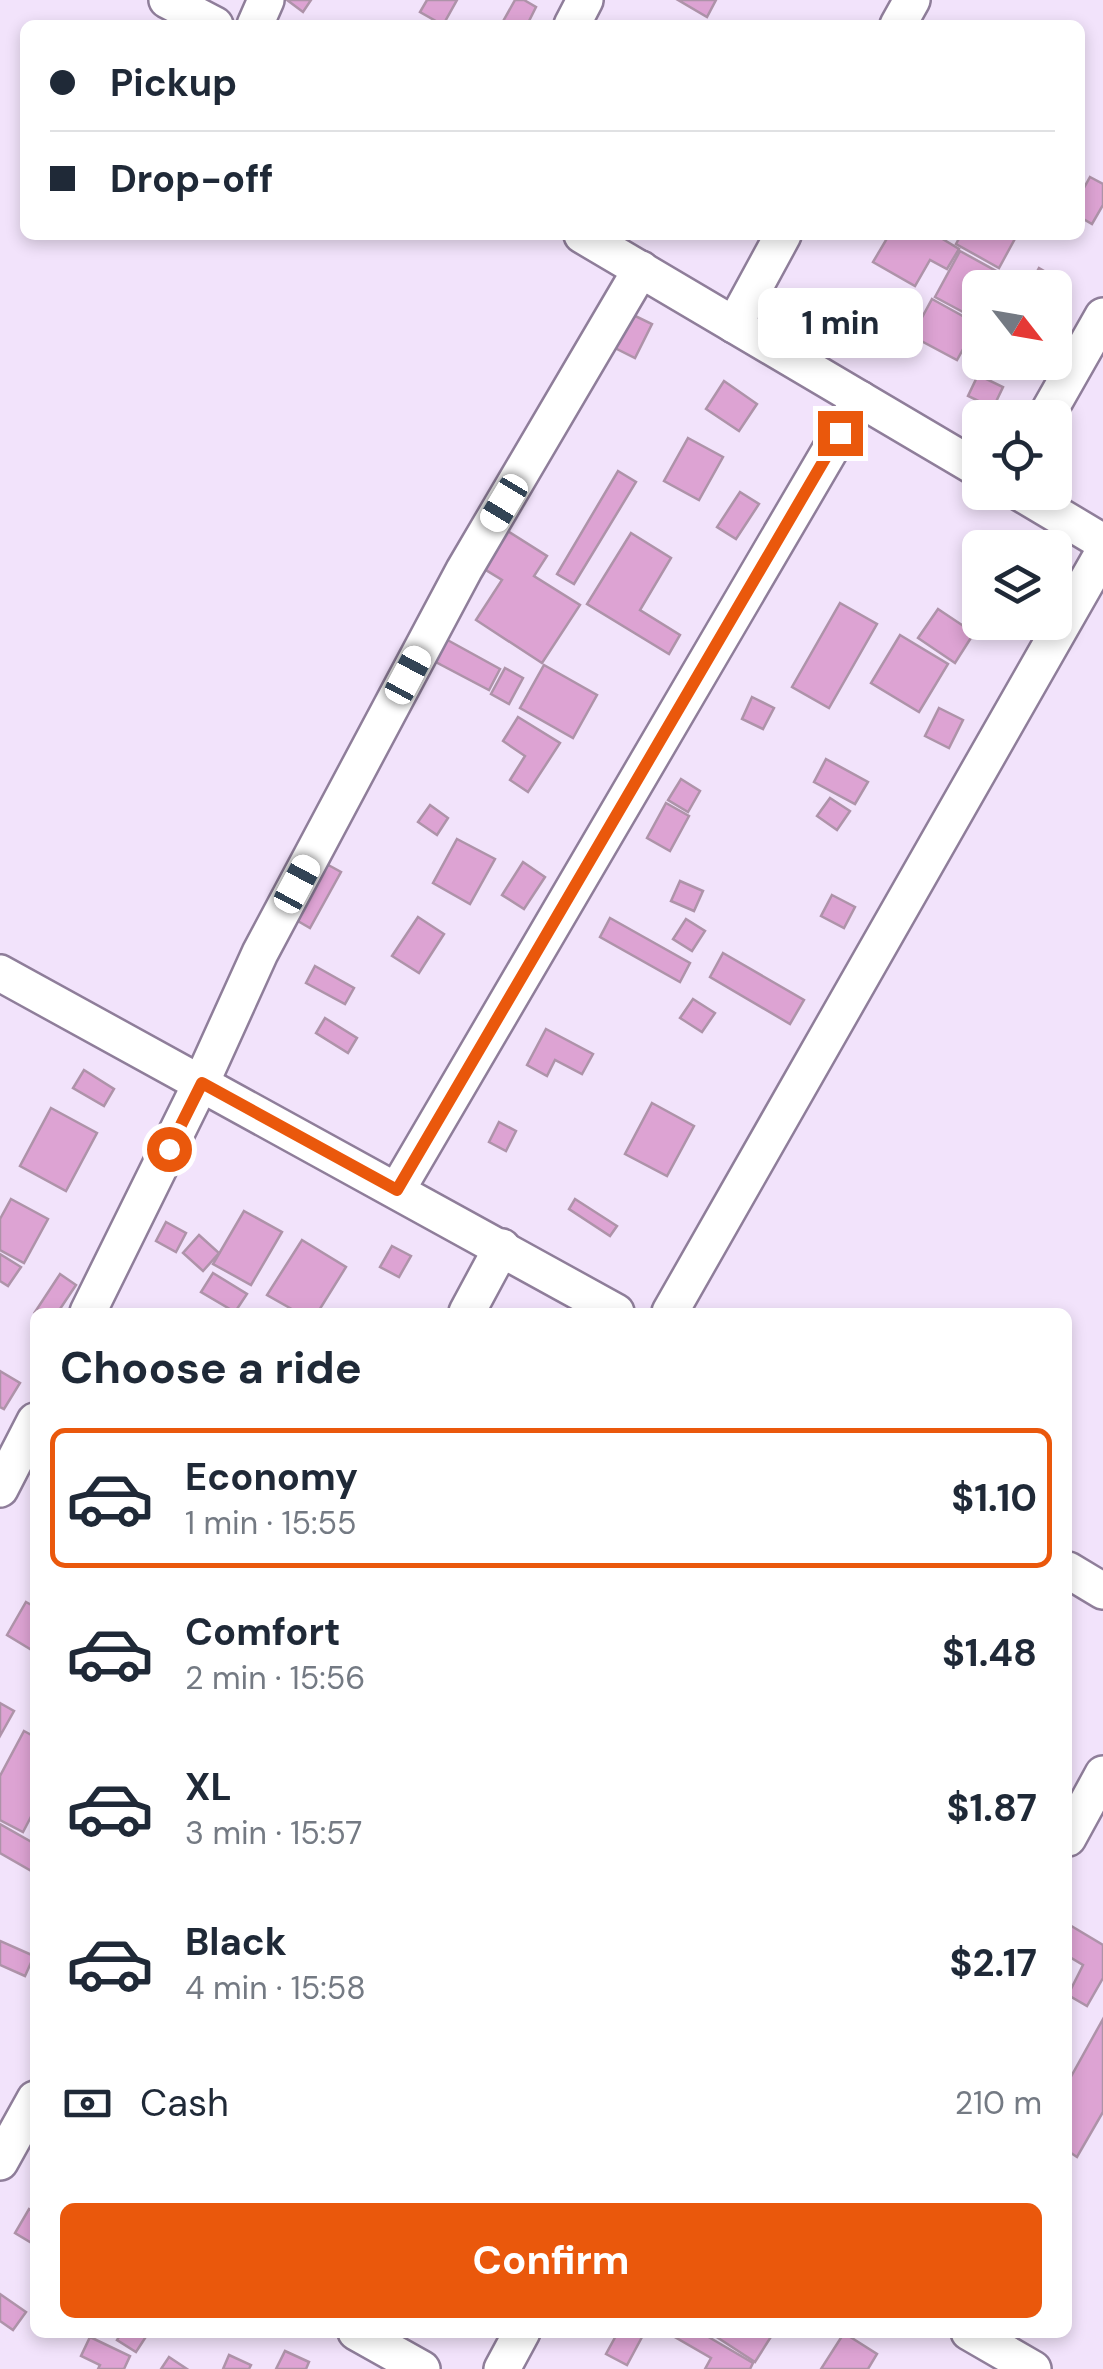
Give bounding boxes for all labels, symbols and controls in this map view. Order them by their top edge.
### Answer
text: Pickup [110,58,237,108]
text: Drop-off [110,154,273,204]
north arrow [962,270,1072,380]
map controls [962,270,1072,640]
callout: 1 min [758,288,922,358]
text: 1 min [802,302,879,344]
button: locate [962,400,1072,510]
route end [818,411,863,456]
car [476,470,532,536]
button: layers [962,530,1072,640]
car [381,641,435,709]
car [270,850,324,918]
route start [147,1127,192,1172]
text: Choose a ride [60,1338,362,1397]
text: Economy [185,1452,358,1502]
icon: car [65,1453,155,1543]
text: $1.10 [951,1473,1037,1523]
text: 1 min · 15:55 [185,1502,356,1544]
text: Comfort [185,1607,341,1657]
icon: car [65,1608,155,1698]
text: $1.48 [942,1628,1037,1678]
text: 2 min · 15:56 [185,1657,365,1699]
text: XL [185,1762,232,1812]
icon: car [65,1763,155,1853]
text: $1.87 [947,1783,1037,1833]
text: 3 min · 15:57 [185,1812,362,1854]
text: Black [185,1917,287,1967]
icon: car [65,1918,155,2008]
text: $2.17 [950,1938,1037,1988]
text: 4 min · 15:58 [185,1967,366,2009]
icon: cash [60,2076,115,2131]
text: Cash [140,2078,229,2128]
text: 210 m [955,2082,1042,2124]
button: Confirm [60,2203,1042,2318]

